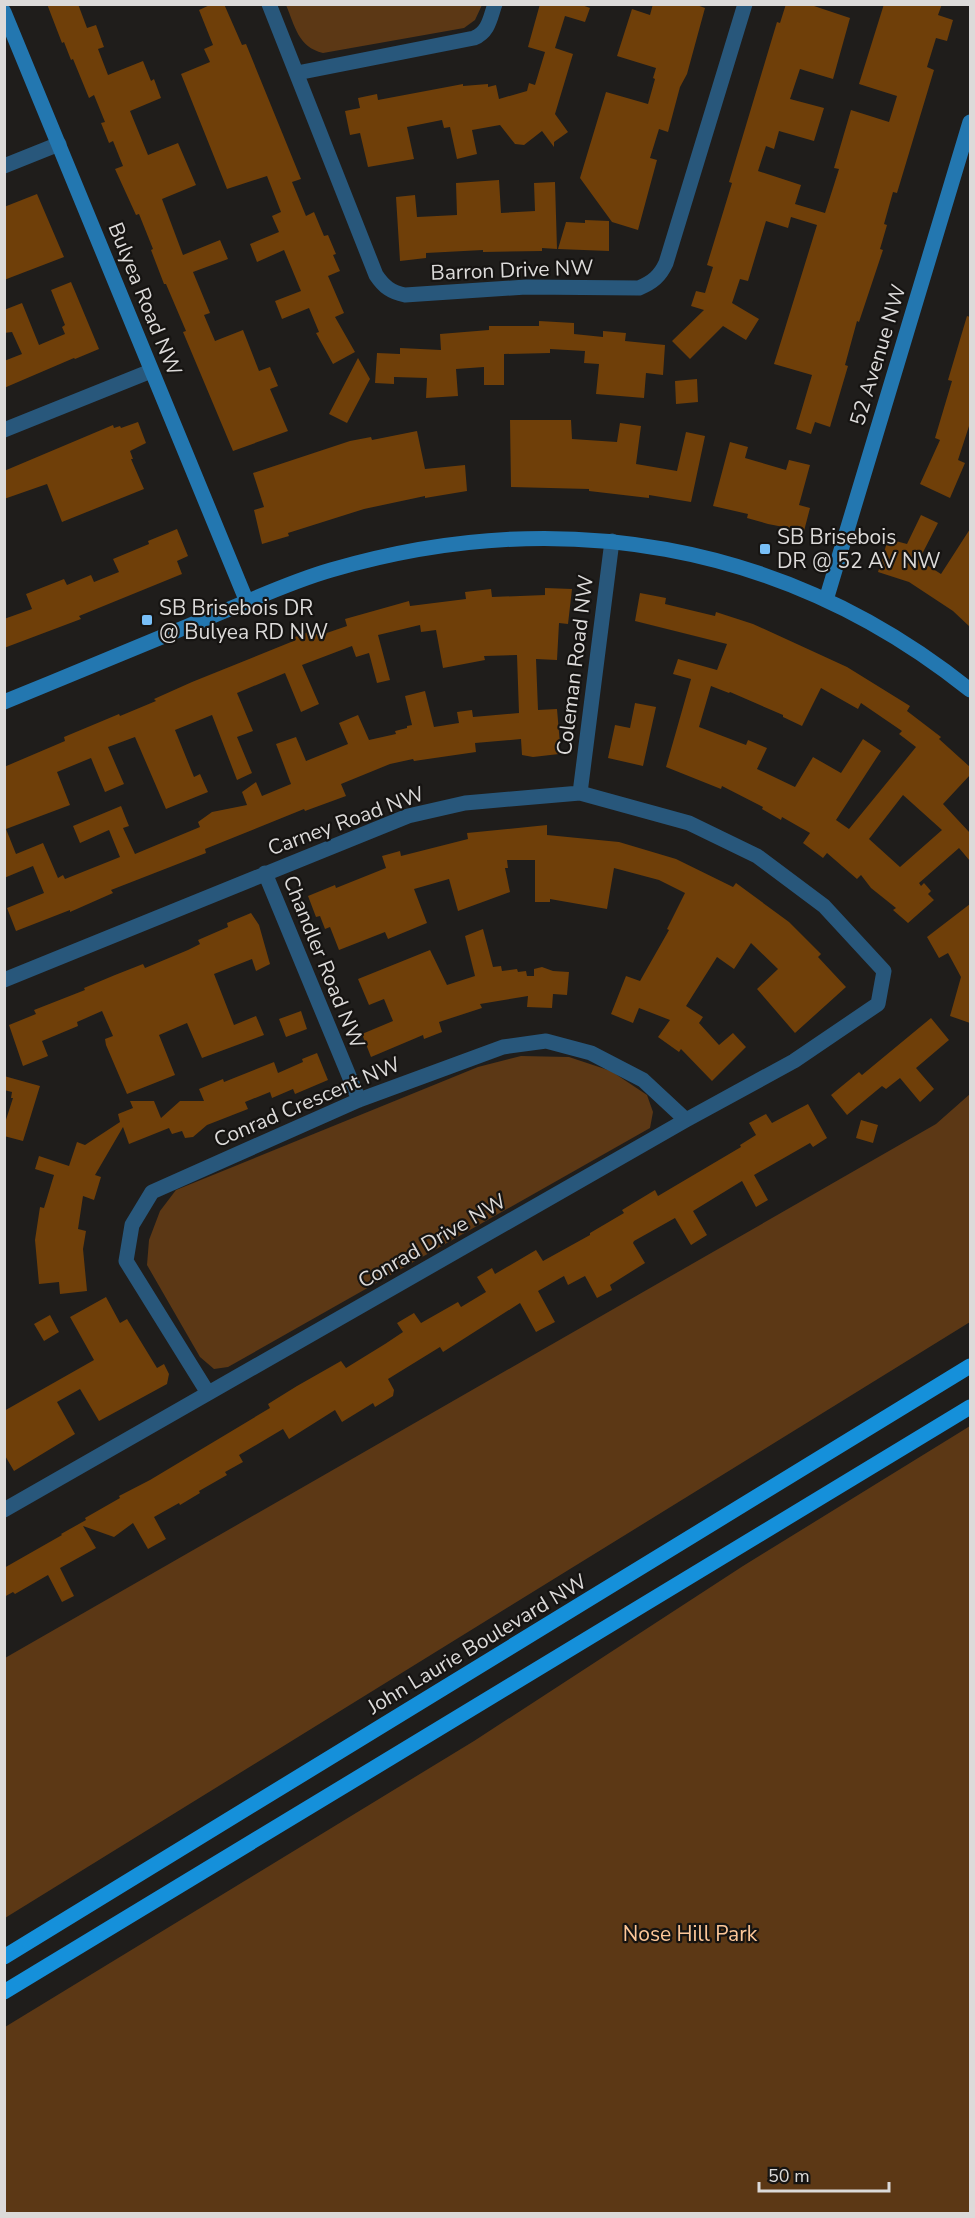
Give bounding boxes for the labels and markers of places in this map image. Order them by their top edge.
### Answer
place label: SB Brisebois DR @ 52 AV NW [777,523,941,575]
marker: SB Brisebois DR @ 52 AV NW [758,542,772,556]
place label: SB Brisebois DR @ Bulyea RD NW [159,594,328,646]
marker: SB Brisebois DR @ Bulyea RD NW [140,613,154,627]

